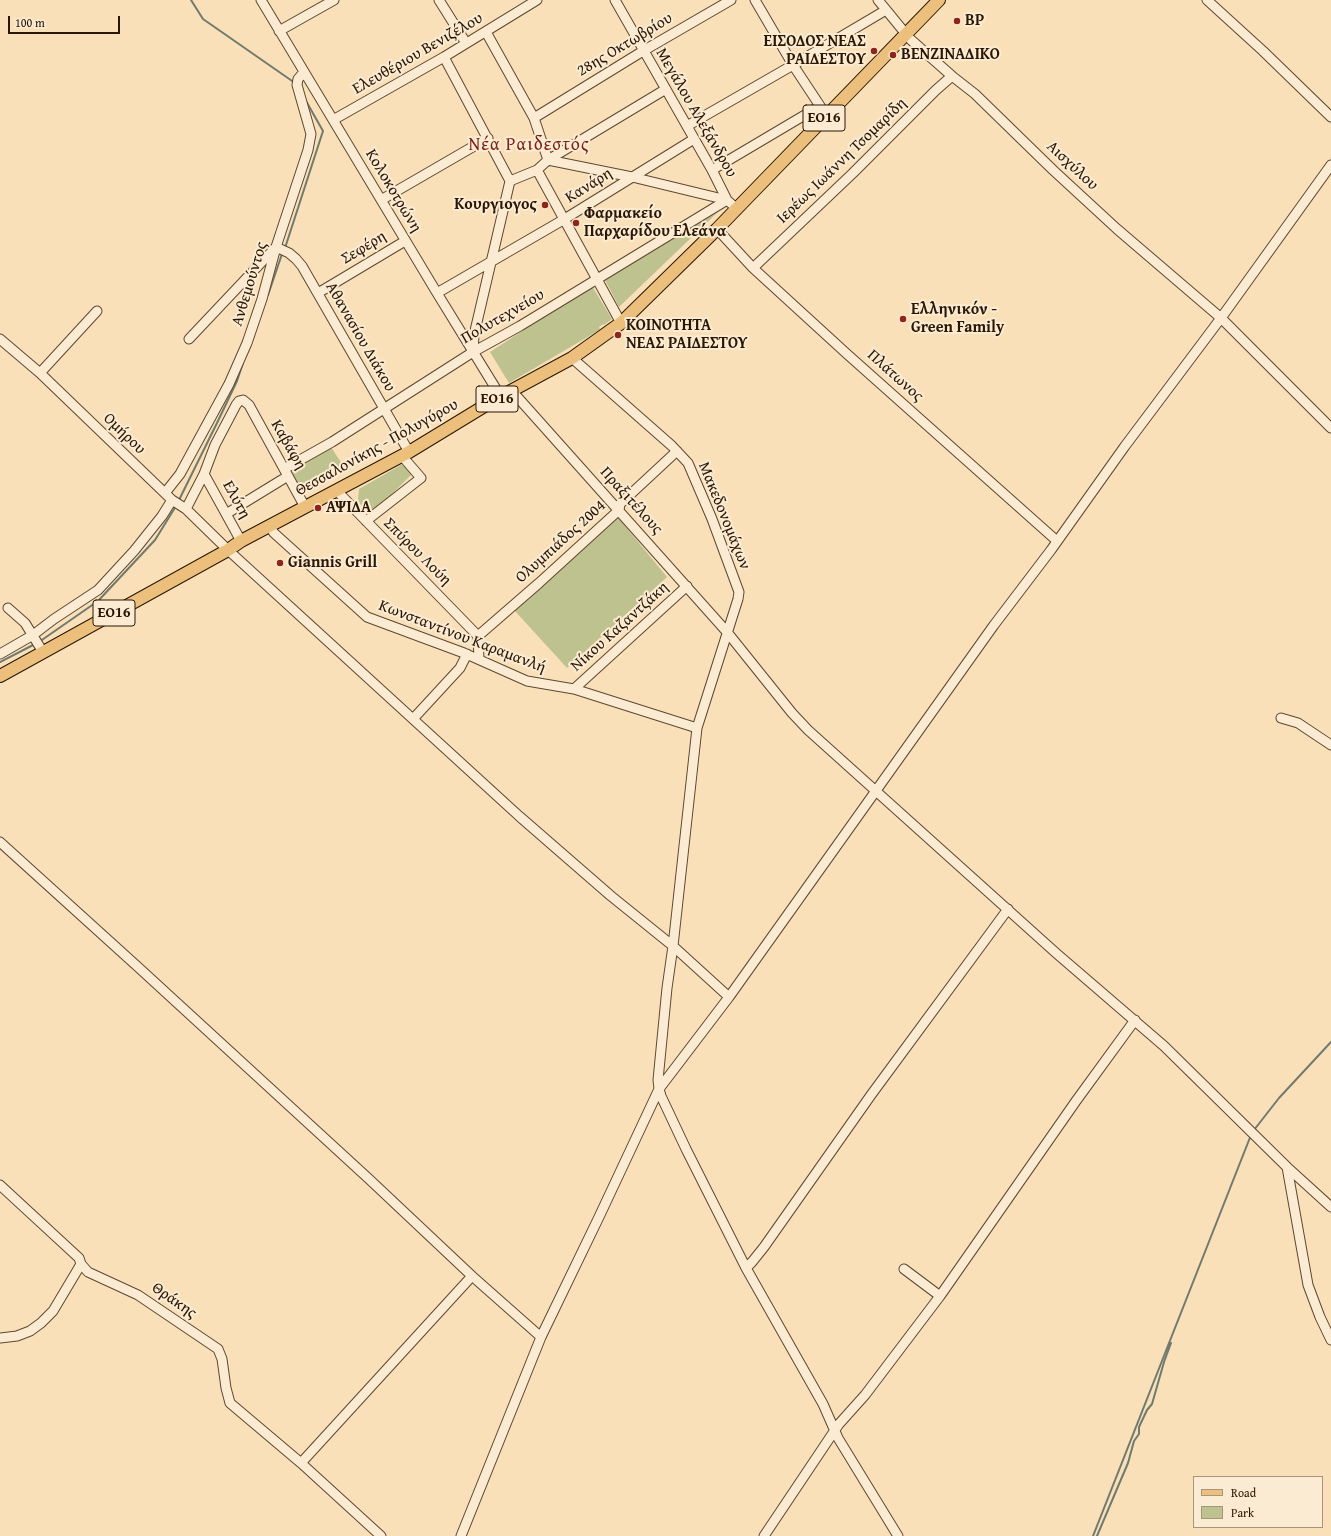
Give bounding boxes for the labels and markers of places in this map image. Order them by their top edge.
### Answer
place label: BP [965,11,984,31]
marker: BP [952,16,962,26]
place label: ΕΙΣΟΔΟΣ ΝΕΑΣ ΡΑΙΔΕΣΤΟΥ [763,32,866,70]
place label: ΒΕΝΖΙΝΑΔΙΚΟ [901,45,1000,65]
marker: ΕΙΣΟΔΟΣ ΝΕΑΣ ΡΑΙΔΕΣΤΟΥ [869,46,879,56]
marker: ΒΕΝΖΙΝΑΔΙΚΟ [888,50,898,60]
place label: Κουργιογος [454,195,537,215]
marker: Κουργιογος [540,200,550,210]
place label: Φαρμακείο Παρχαρίδου Ελεάνα [584,204,726,242]
marker: Φαρμακείο Παρχαρίδου Ελεάνα [571,218,581,228]
place label: Ελληνικόν - Green Family [911,300,1004,338]
marker: Ελληνικόν - Green Family [898,314,908,324]
place label: ΚΟΙΝΟΤΗΤΑ ΝΕΑΣ ΡΑΙΔΕΣΤΟΥ [626,316,748,354]
marker: ΚΟΙΝΟΤΗΤΑ ΝΕΑΣ ΡΑΙΔΕΣΤΟΥ [613,330,623,340]
place label: ΑΨΙΔΑ [326,498,371,518]
marker: ΑΨΙΔΑ [313,503,323,513]
place label: Giannis Grill [288,553,377,573]
marker: Giannis Grill [275,558,285,568]

